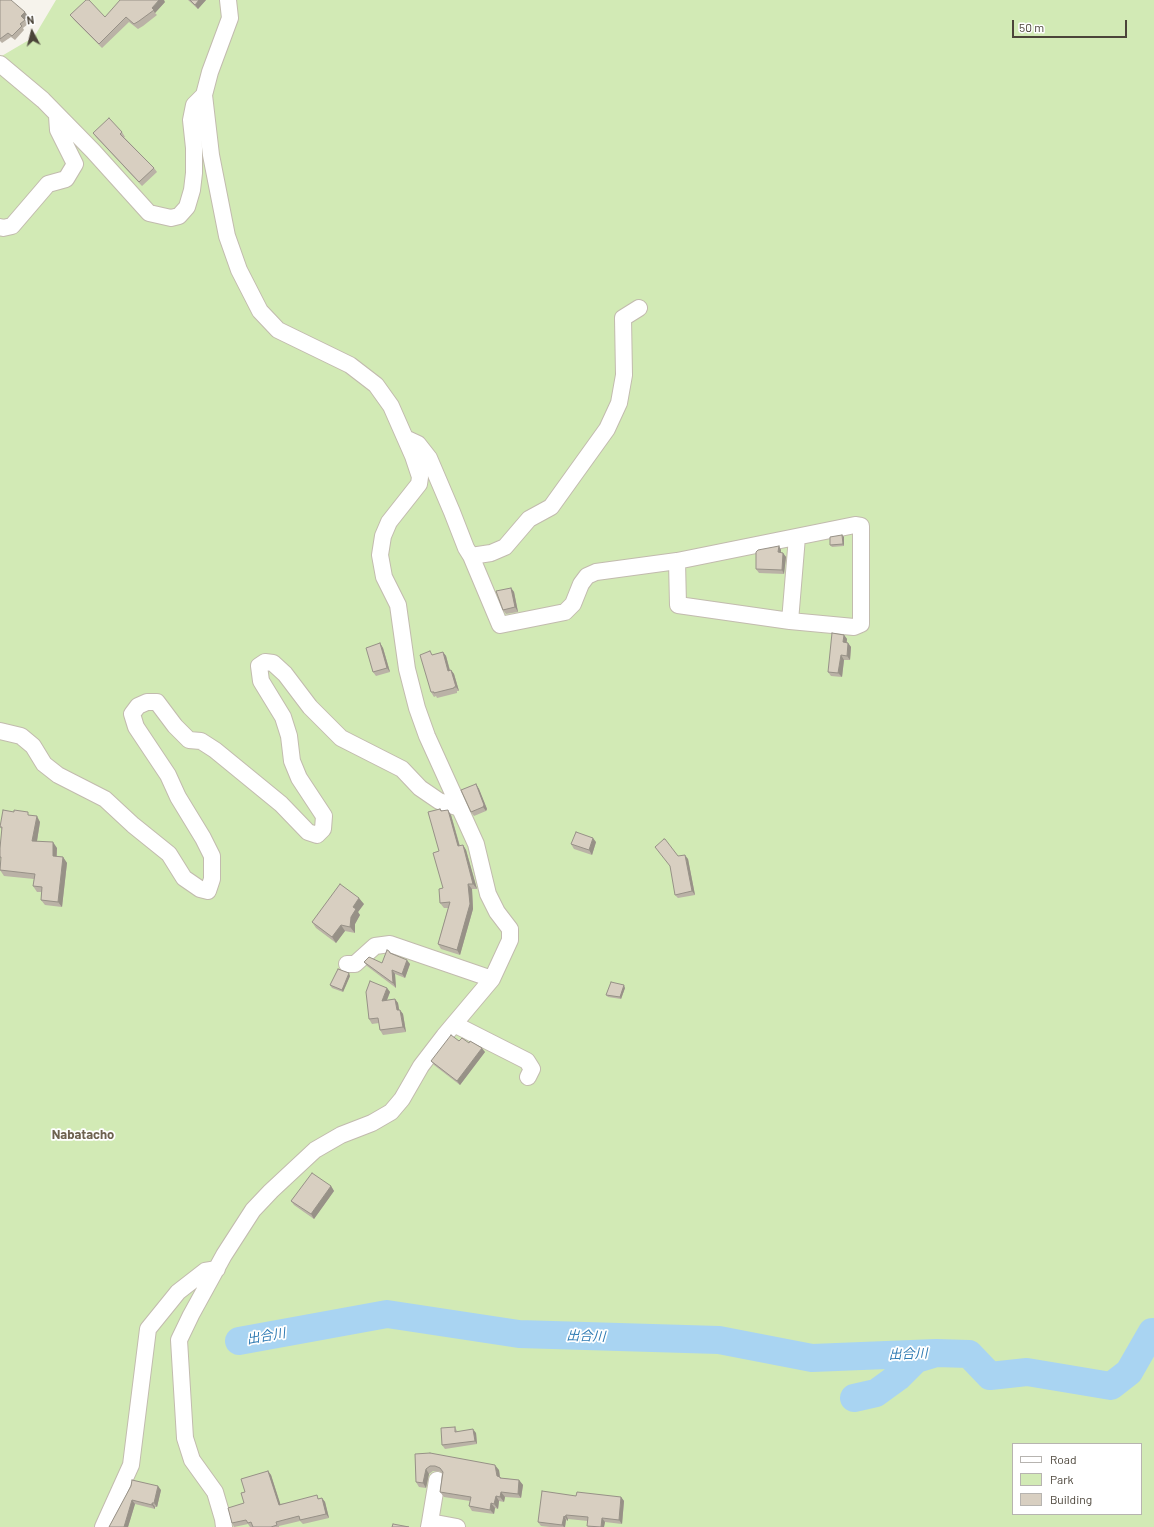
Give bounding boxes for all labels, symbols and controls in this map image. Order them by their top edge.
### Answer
north arrow [12,12,52,52]
scale bar [1014,12,1129,38]
text: N [26,13,35,26]
text: 50 m [1019,20,1044,34]
district label: Nabatacho [52,1127,114,1143]
water label: 出合川 [245,1325,287,1347]
water label: 出合川 [566,1328,606,1344]
water label: 出合川 [888,1346,928,1362]
legend [1012,1443,1142,1515]
text: Road [1050,1452,1077,1466]
text: Park [1050,1472,1074,1486]
text: Building [1050,1492,1092,1506]

